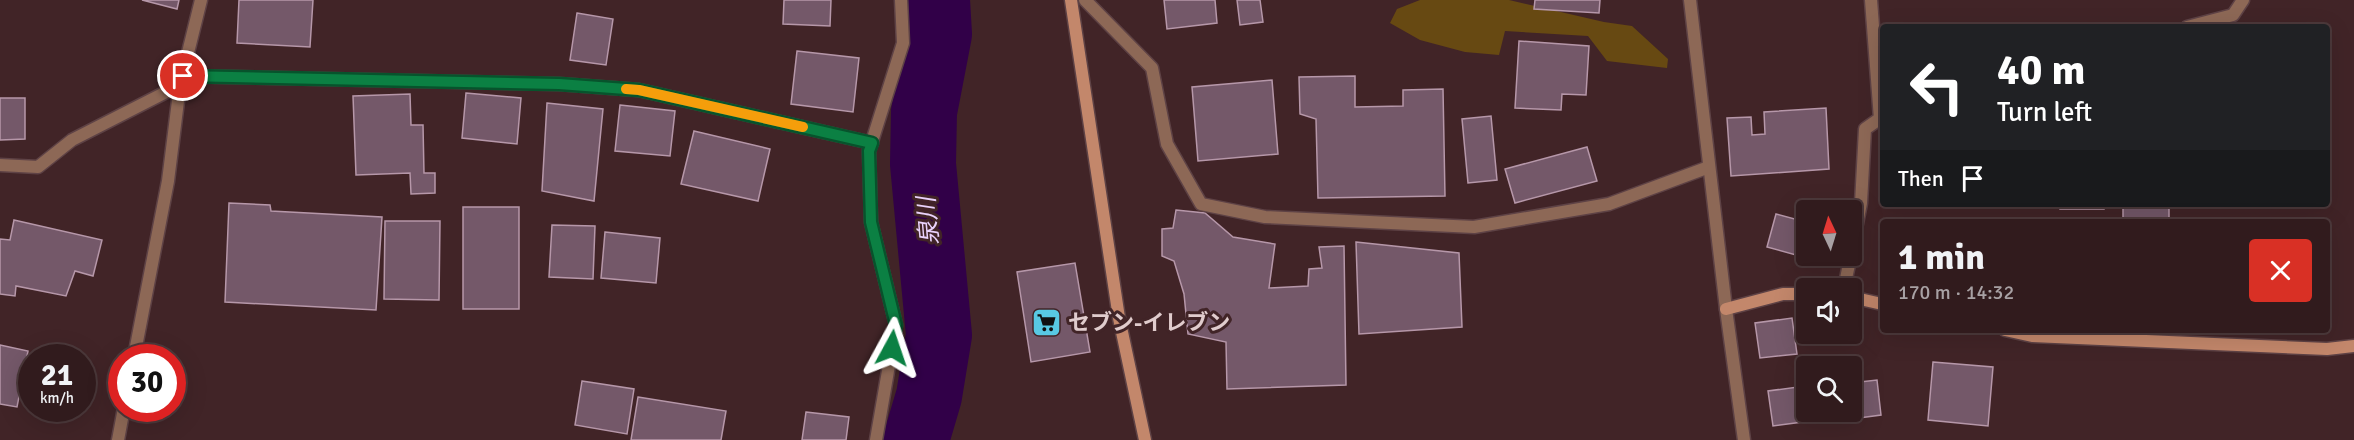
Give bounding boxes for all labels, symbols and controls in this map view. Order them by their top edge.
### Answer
text: 40 m [1997,45,2086,96]
icon: left [1898,48,1976,126]
pin [157,50,208,101]
icon: arrive [166,59,199,92]
text: Turn left [1997,96,2092,129]
icon: arrive [1956,162,1989,195]
text: Then [1898,165,1944,192]
water label: 泉川 [911,193,945,246]
north arrow [1796,200,1862,266]
map controls [1796,200,1862,422]
text: 1 min [1898,235,1985,280]
button: close [2249,239,2312,302]
button: sound [1796,278,1862,344]
text: 170 m · 14:32 [1898,280,2014,305]
supermarket icon: セブン-イレブン [1031,306,1063,338]
place label: セブン-イレブン [1068,309,1230,336]
position arrow [860,316,924,380]
speed limit sign: 30 [108,344,186,422]
button: search [1796,356,1862,422]
text: 21 [41,357,73,394]
text: km/h [40,389,74,407]

